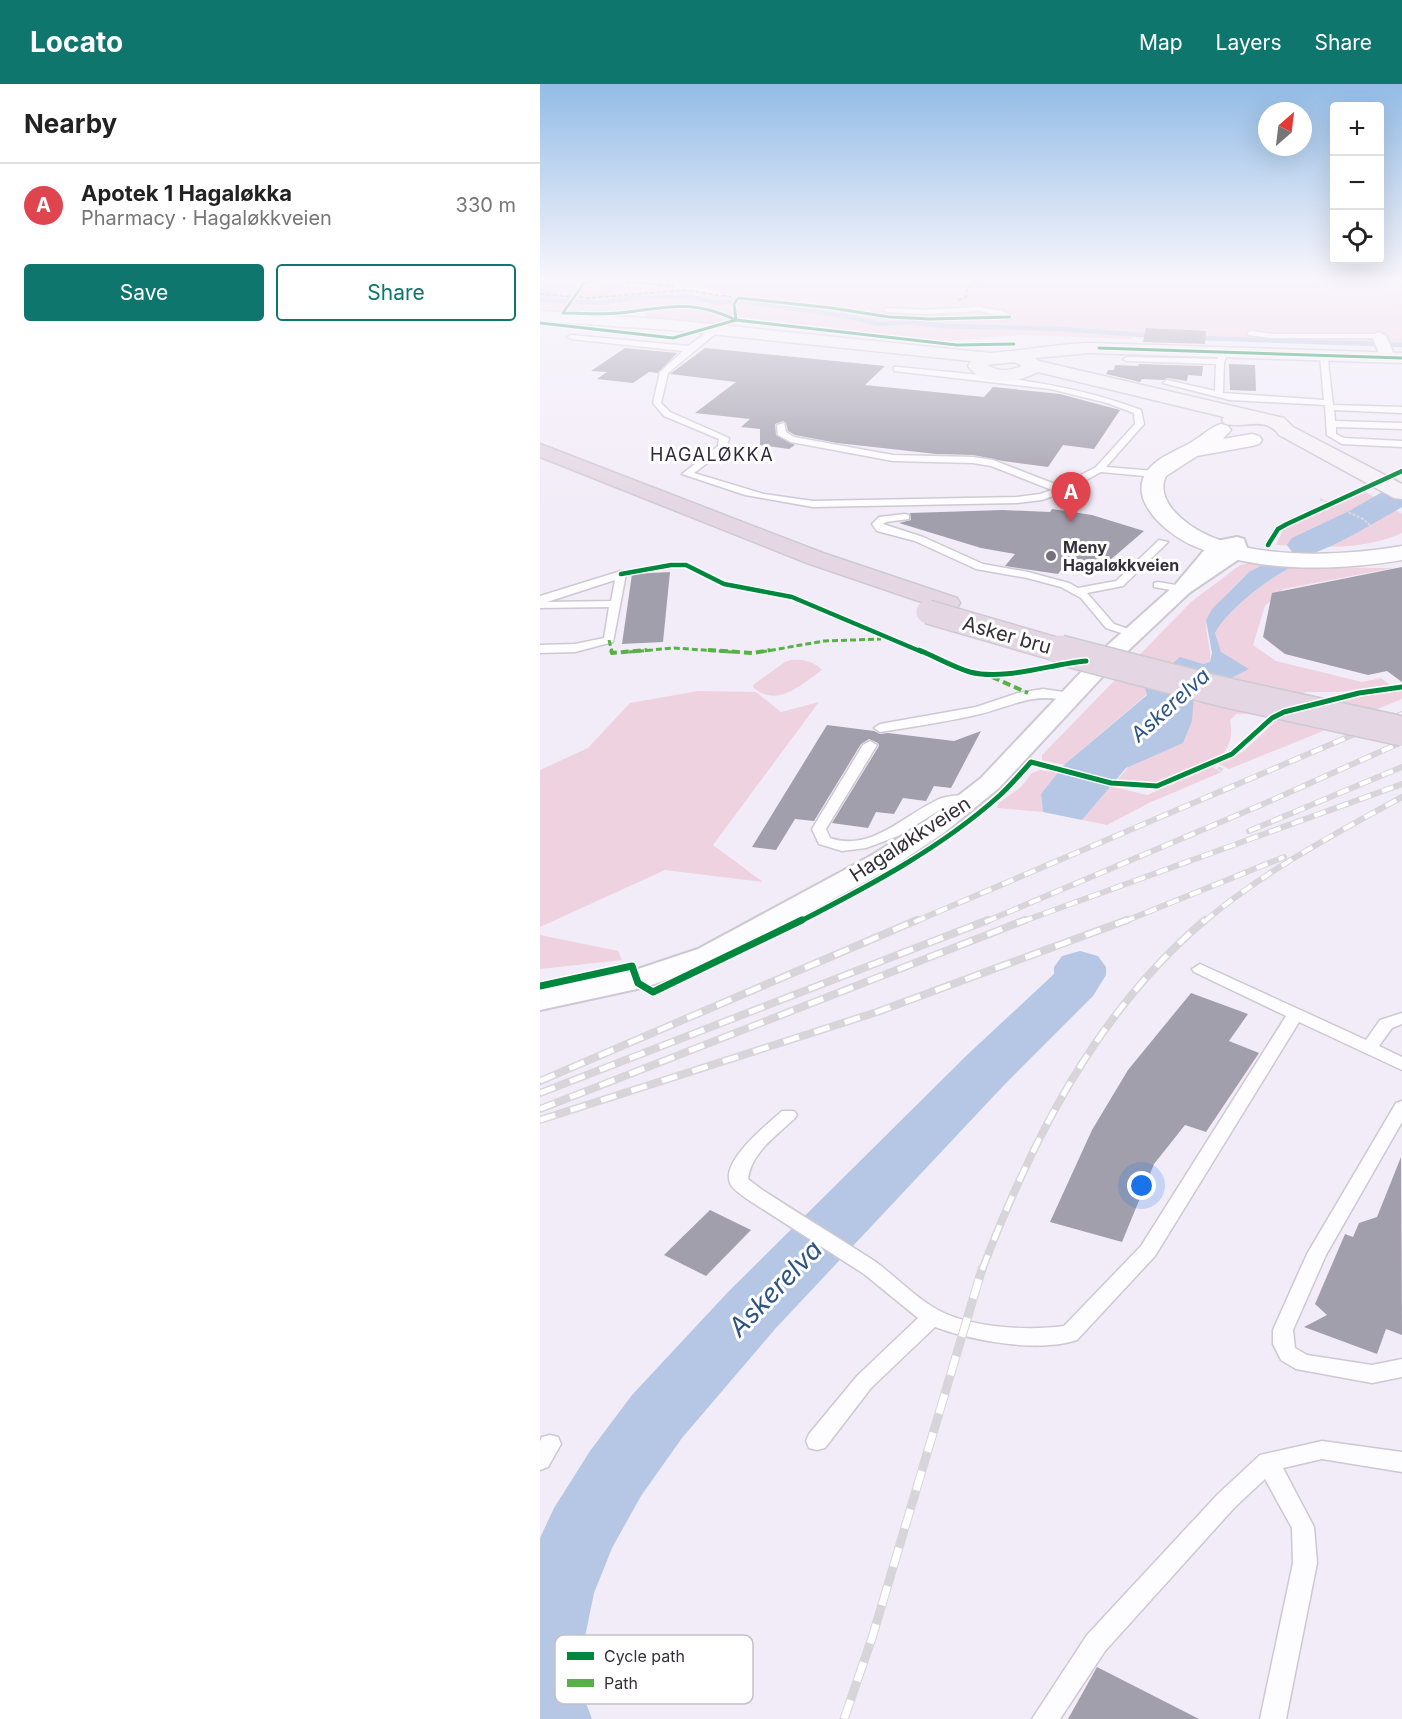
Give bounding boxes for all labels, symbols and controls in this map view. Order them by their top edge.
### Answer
text: Locato [30,25,123,59]
text: Map [1139,30,1183,55]
text: Layers [1216,30,1282,55]
text: Share [1315,30,1372,55]
north arrow [1258,102,1312,156]
map controls [1330,102,1384,264]
button: + [1330,102,1384,156]
text: Nearby [24,108,117,139]
button: − [1330,156,1384,210]
text: Apotek 1 Hagaløkka [81,180,292,206]
text: A [36,193,51,217]
text: 330 m [456,193,516,217]
text: Pharmacy · Hagaløkkveien [81,206,332,230]
button: locate [1330,210,1384,264]
button: Save [24,264,264,321]
button: Share [276,264,516,321]
district label: HAGALØKKA [650,444,774,465]
pin: A [1052,472,1090,522]
place label: Meny Hagaløkkveien [1063,537,1179,575]
marker: Meny Hagaløkkveien [1044,549,1058,563]
street label: Asker bru [960,611,1054,659]
water label: Askerelva [1125,663,1215,748]
street label: Hagaløkkveien [845,791,975,887]
your location [1127,1171,1156,1200]
water label: Askerelva [721,1234,828,1343]
legend [555,1635,753,1704]
text: Cycle path [604,1646,685,1666]
text: Path [604,1673,638,1693]

